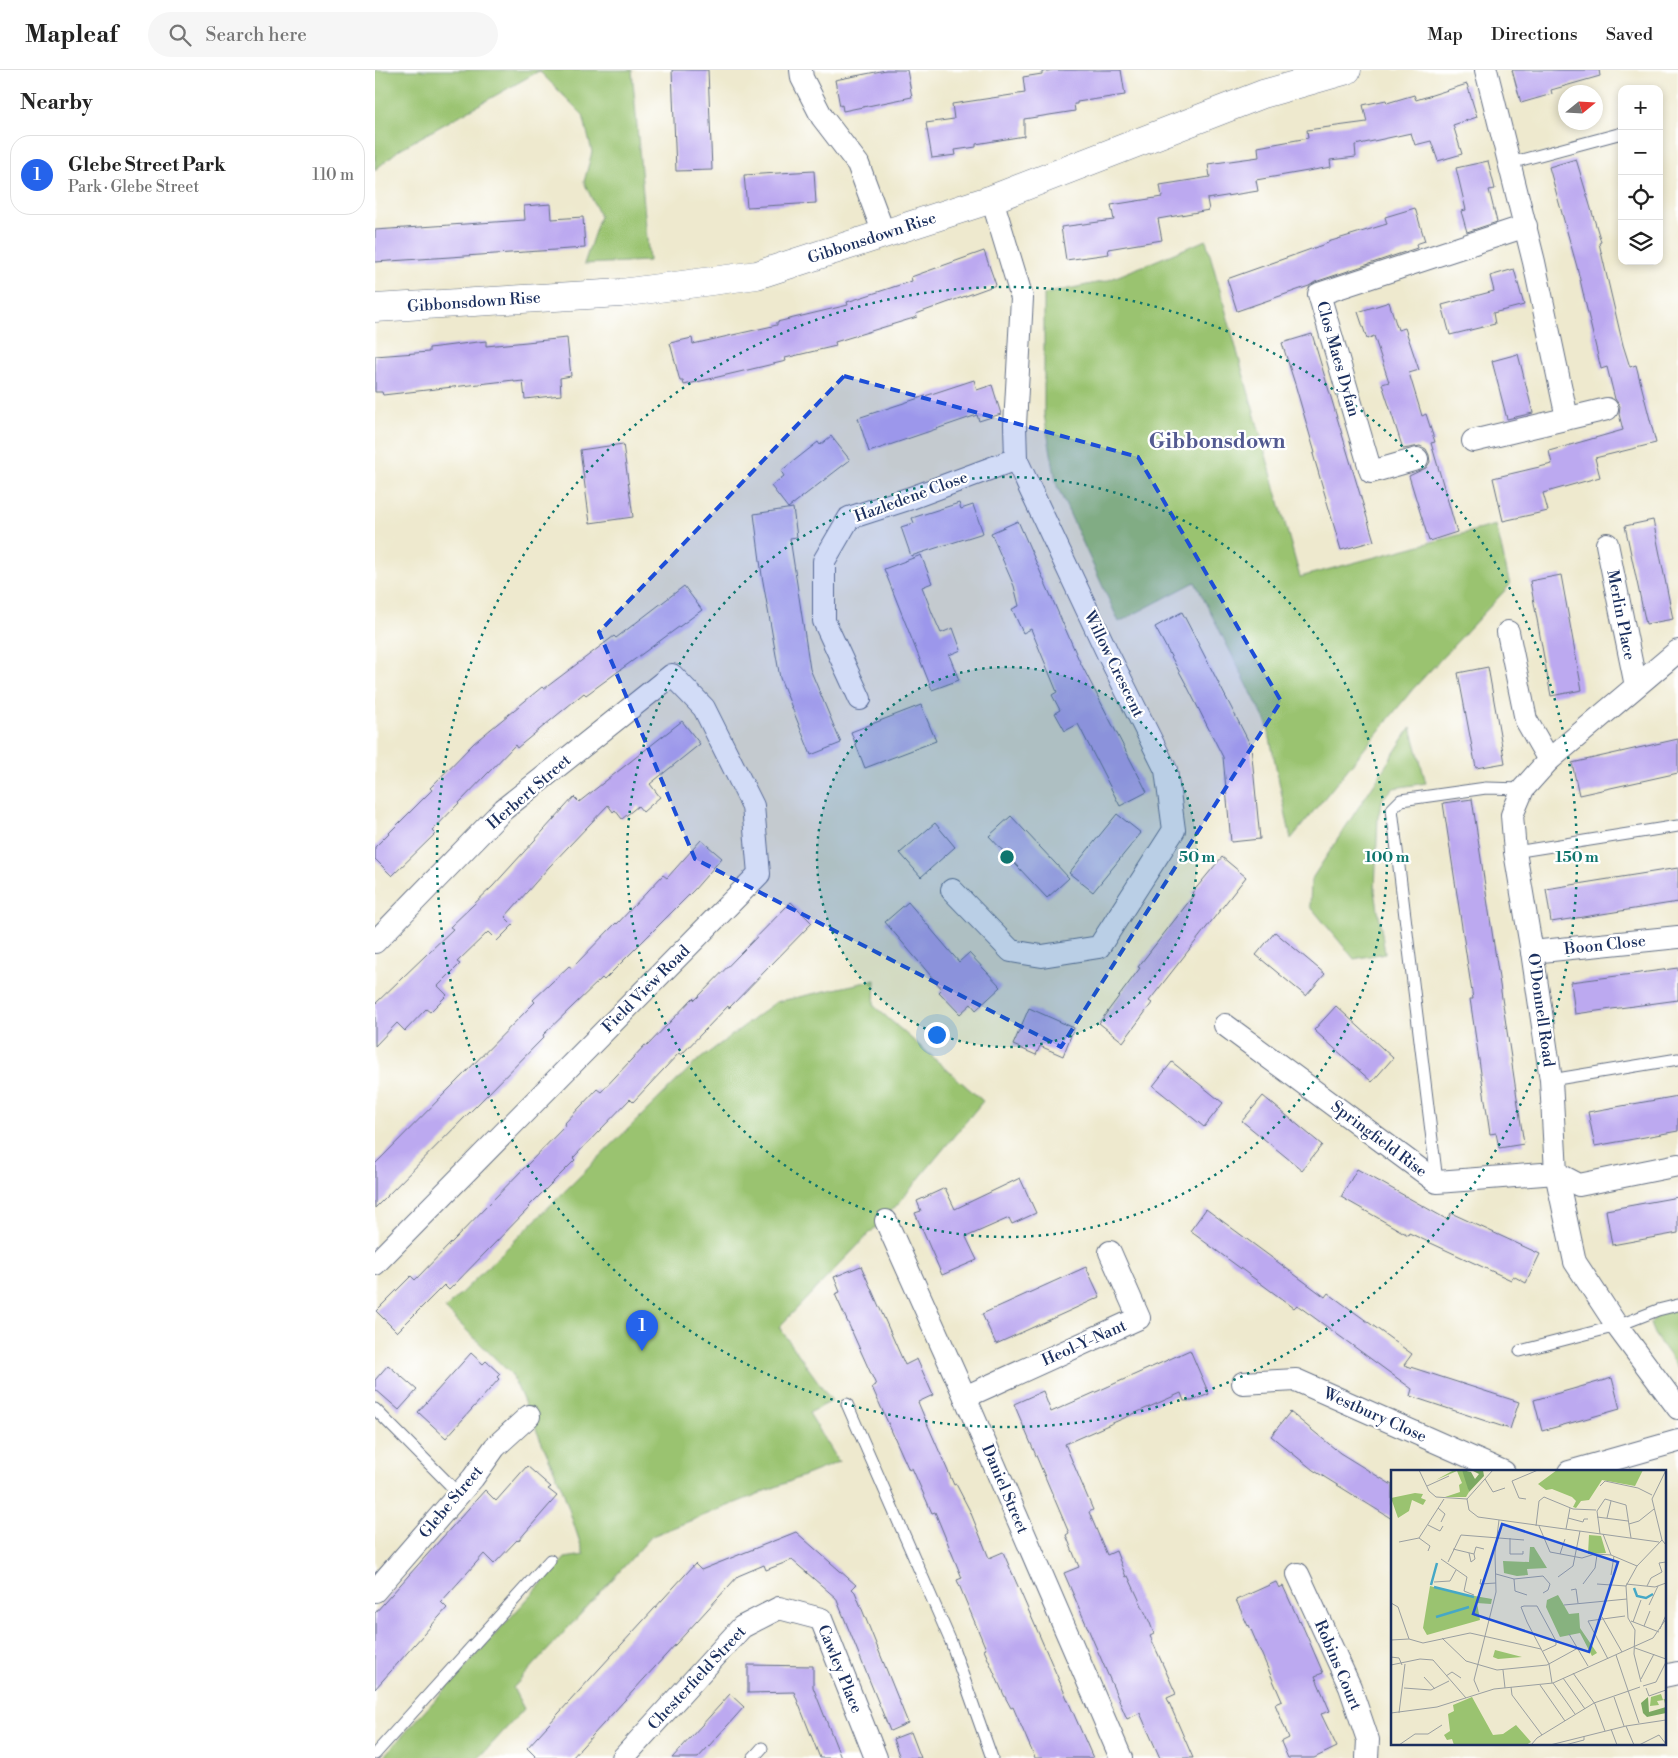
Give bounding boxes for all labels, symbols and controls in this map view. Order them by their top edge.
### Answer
search box [148,12,498,57]
text: Mapleaf [25,20,118,50]
icon: search [166,21,194,49]
text: Search here [206,23,307,47]
text: Map [1427,23,1463,46]
text: Directions [1491,23,1578,46]
text: Saved [1606,23,1653,46]
north arrow [1558,85,1603,130]
map controls [1618,85,1663,265]
button: + [1618,85,1663,130]
text: Nearby [20,90,93,116]
button: − [1618,130,1663,175]
text: Glebe Street Park [68,153,226,177]
text: 1 [33,165,41,185]
text: 110 m [312,165,354,185]
button: locate [1618,175,1663,220]
text: Park · Glebe Street [68,177,199,197]
street label: Gibbonsdown Rise [805,208,939,268]
button: layers [1618,220,1663,265]
street label: Gibbonsdown Rise [407,287,541,317]
street label: Clos Maes Dyfan [1312,299,1364,420]
district label: Gibbonsdown [1149,429,1285,455]
street label: Hazledene Close [852,467,970,527]
street label: Merlin Place [1602,568,1640,662]
street label: Willow Crescent [1079,607,1149,721]
street label: Herbert Street [483,750,575,834]
centre of rings [998,848,1016,866]
text: 50 m [1179,848,1215,867]
text: 100 m [1365,848,1410,867]
text: 150 m [1555,848,1599,867]
street label: Boon Close [1562,931,1647,959]
street label: Field View Road [598,941,694,1037]
street label: O'Donnell Road [1523,952,1559,1068]
your location [924,1022,950,1048]
street label: Springfield Rise [1327,1096,1431,1182]
pin: 1 [626,1310,658,1351]
street label: Heol-Y-Nant [1039,1315,1130,1371]
street label: Westbury Close [1319,1383,1430,1447]
street label: Daniel Street [977,1441,1033,1537]
street label: Glebe Street [415,1461,487,1542]
inset map [1391,1470,1665,1746]
street label: Robins Court [1310,1617,1366,1714]
street label: Chesterfield Street [644,1622,751,1734]
street label: Cawley Place [813,1622,867,1716]

